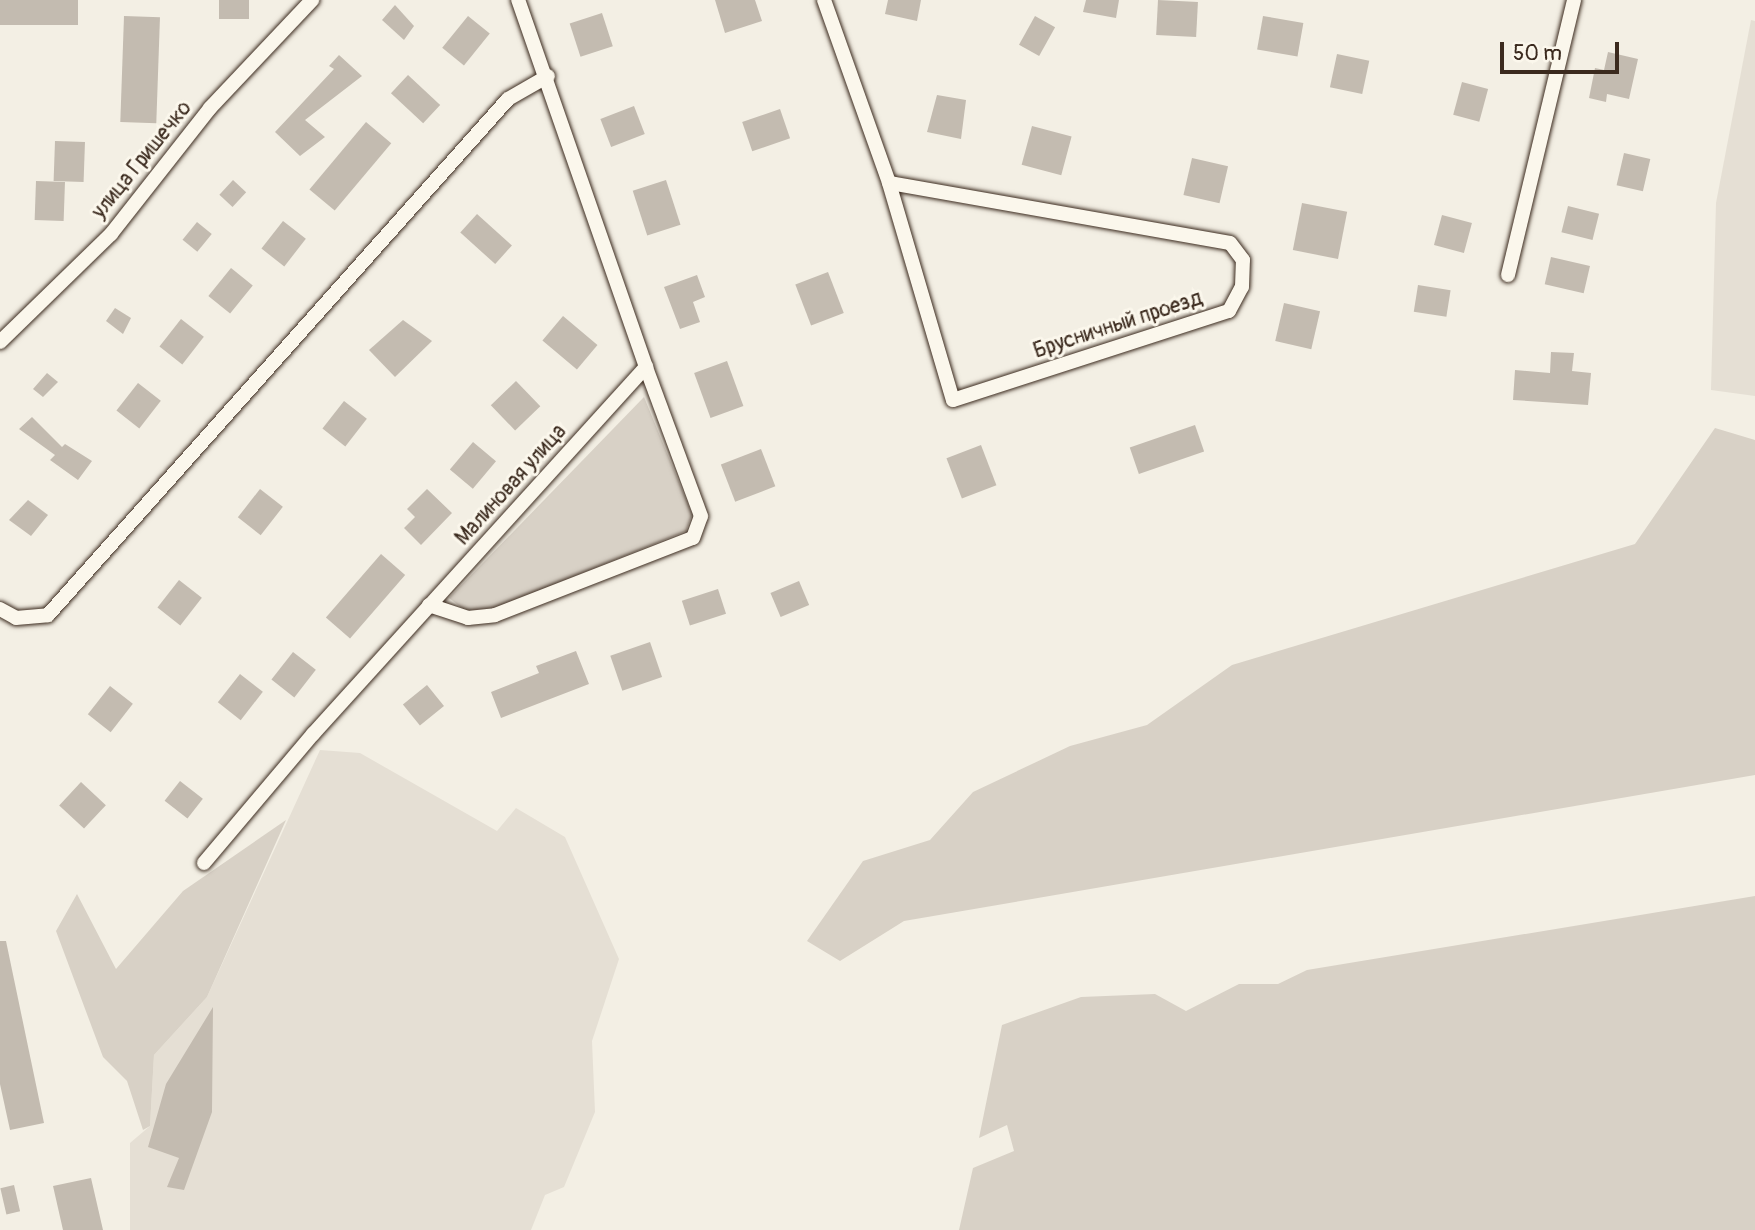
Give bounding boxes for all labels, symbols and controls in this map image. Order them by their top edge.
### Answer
scale bar [1503,28,1622,72]
text: 50 m [1513,40,1562,67]
street label: улица Гришечко [87,96,197,224]
street label: Брусничный проезд [1030,286,1206,364]
street label: Малиновая улица [450,419,572,551]

